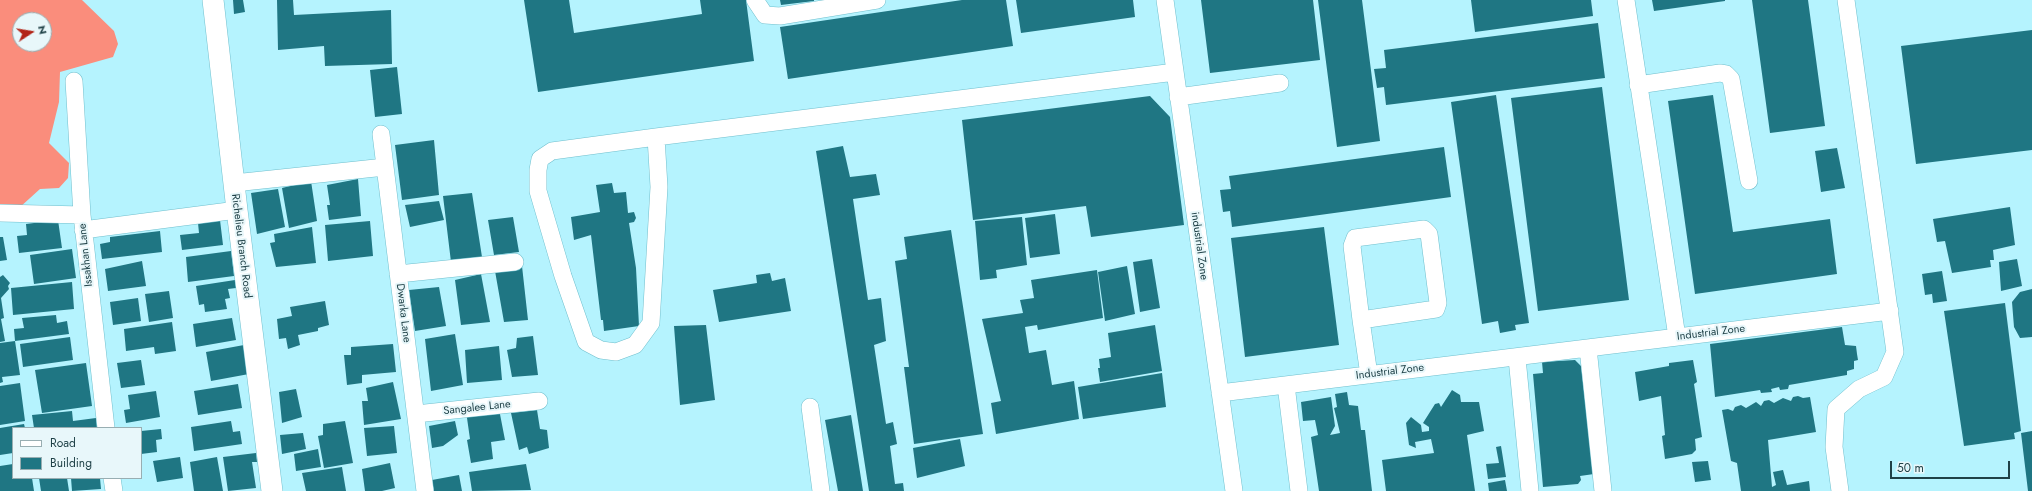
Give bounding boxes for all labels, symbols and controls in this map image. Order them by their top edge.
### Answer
north arrow [12,12,52,52]
text: N [34,24,51,36]
street label: Richelieu Branch Road [228,193,254,299]
street label: industrial Zone [1188,211,1210,281]
street label: Issakhan Lane [76,223,96,287]
street label: Dwarka Lane [393,283,413,343]
street label: Industrial Zone [1676,322,1746,344]
street label: Industrial Zone [1355,361,1425,383]
street label: Sangalee Lane [443,398,511,418]
legend [12,427,142,479]
text: Road [50,434,76,452]
scale bar [1892,453,2012,479]
text: Building [50,454,92,472]
text: 50 m [1897,459,1924,477]

